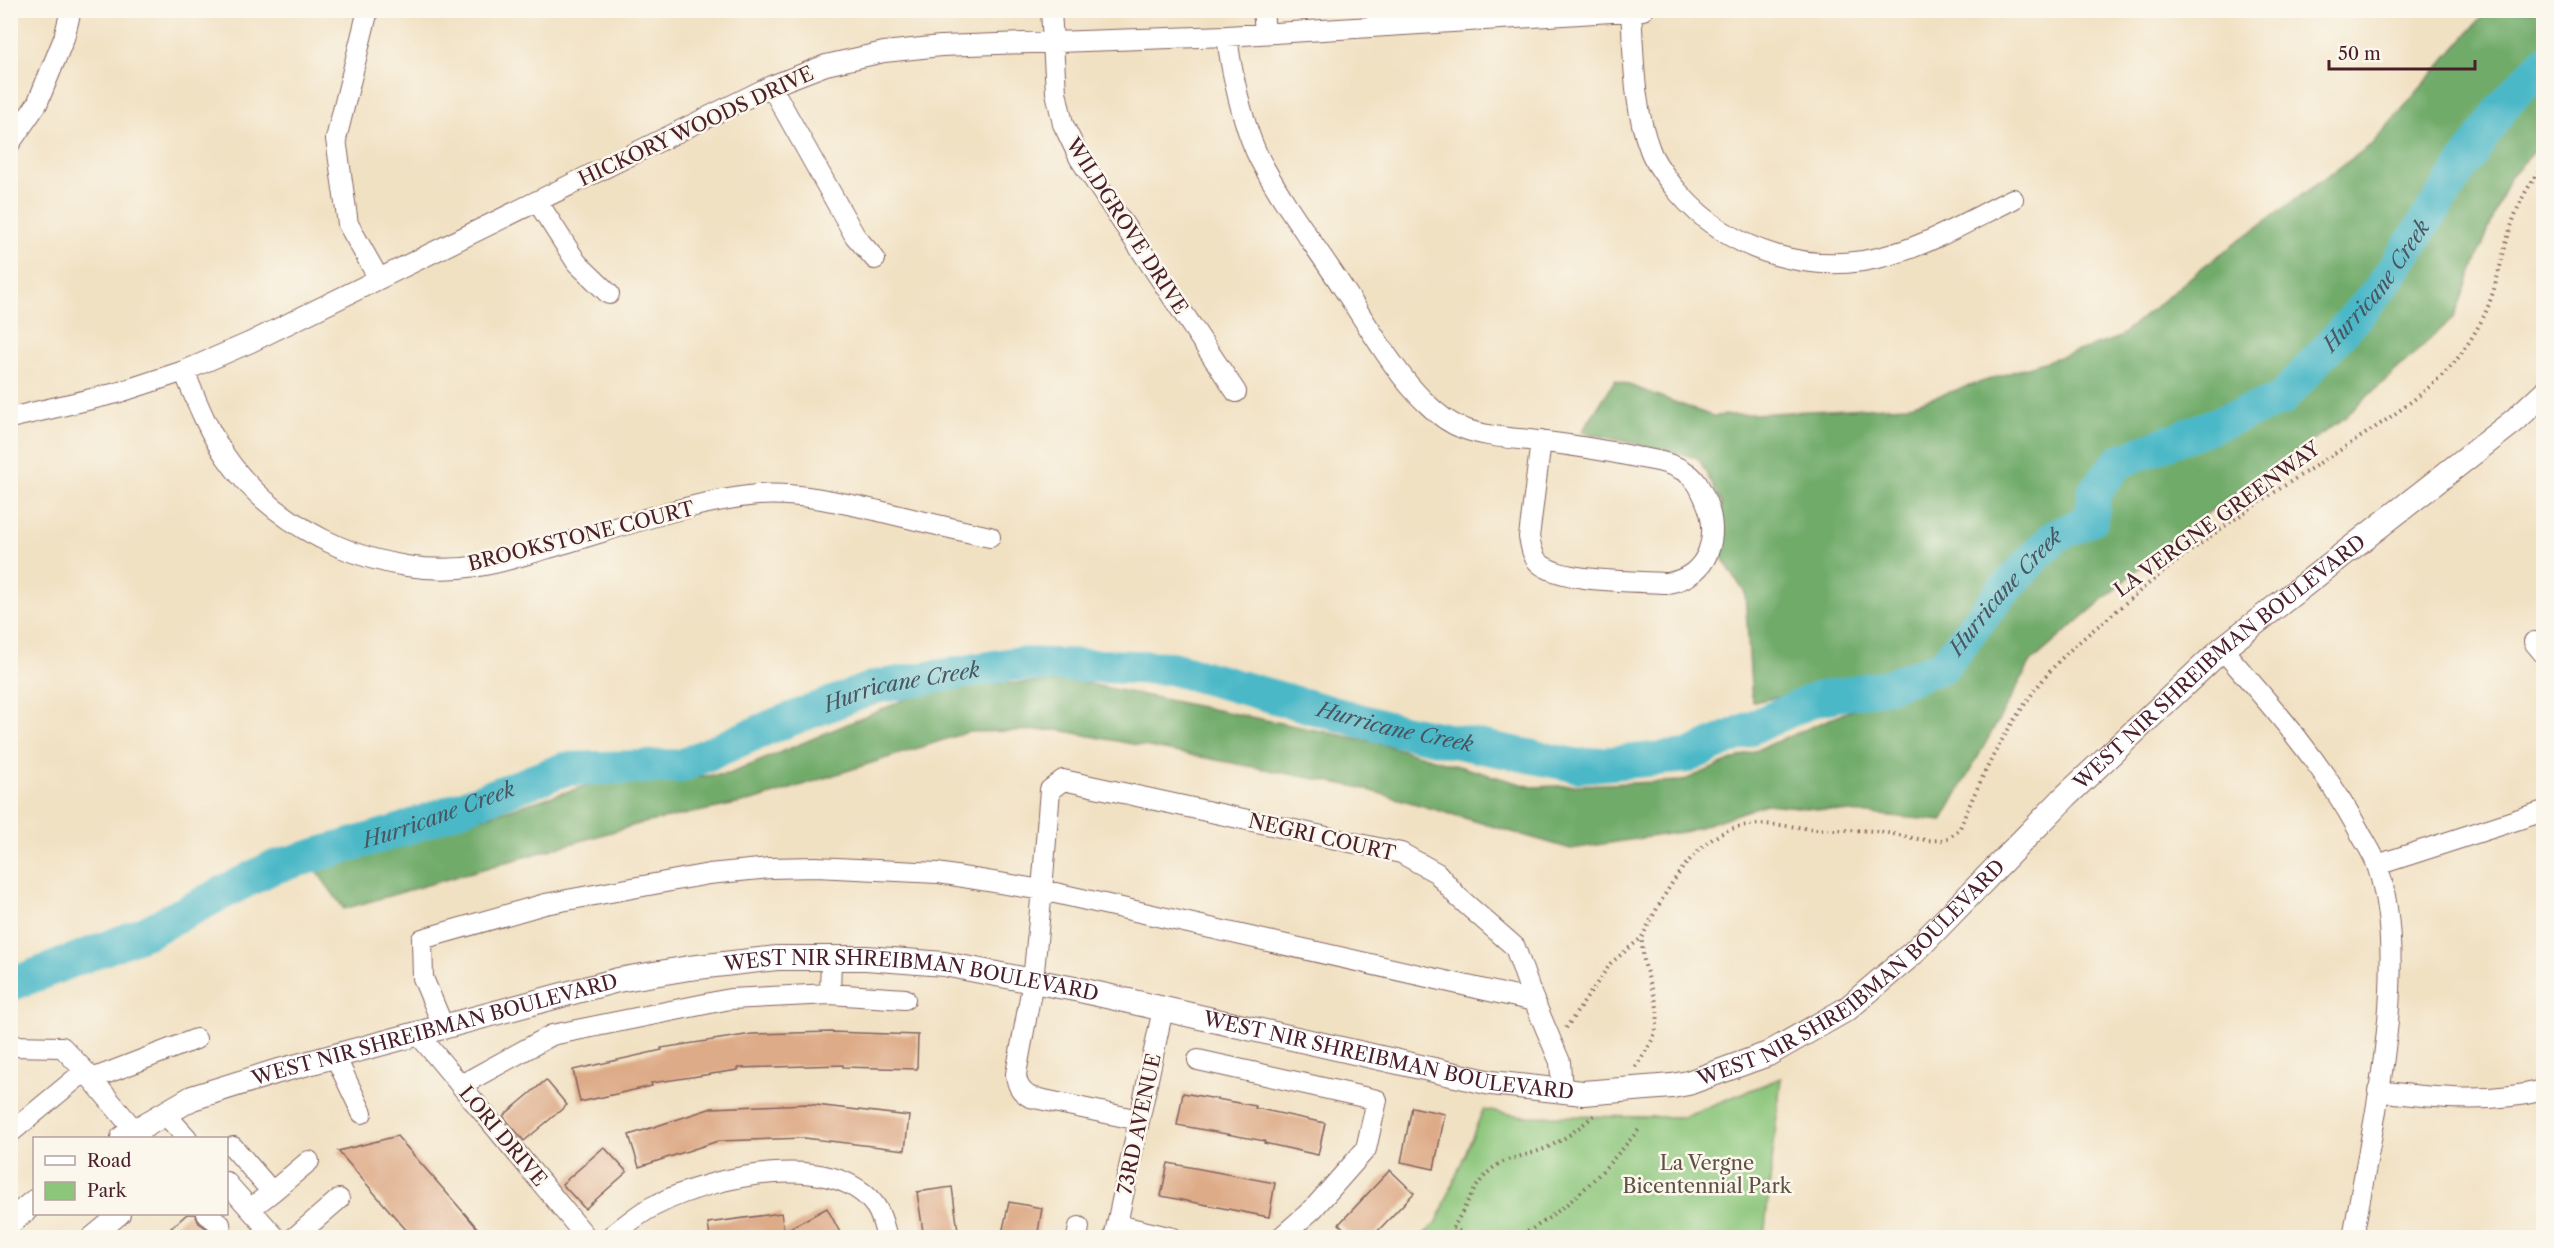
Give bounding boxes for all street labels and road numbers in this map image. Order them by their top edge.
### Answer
street label: HICKORY WOODS DRIVE [575,61,817,191]
street label: WILDGROVE DRIVE [1061,133,1193,319]
street label: LA VERGNE GREENWAY [2109,436,2325,602]
street label: BROOKSTONE COURT [465,496,697,576]
street label: WEST NIR SHREIBMAN BOULEVARD [2068,530,2370,795]
street label: NEGRI COURT [1246,808,1398,866]
street label: WEST NIR SHREIBMAN BOULEVARD [1693,854,2010,1091]
street label: WEST NIR SHREIBMAN BOULEVARD [722,946,1101,1006]
street label: WEST NIR SHREIBMAN BOULEVARD [248,969,620,1091]
street label: WEST NIR SHREIBMAN BOULEVARD [1200,1006,1575,1104]
street label: 73RD AVENUE [1112,1051,1166,1197]
street label: LORI DRIVE [454,1081,552,1191]

